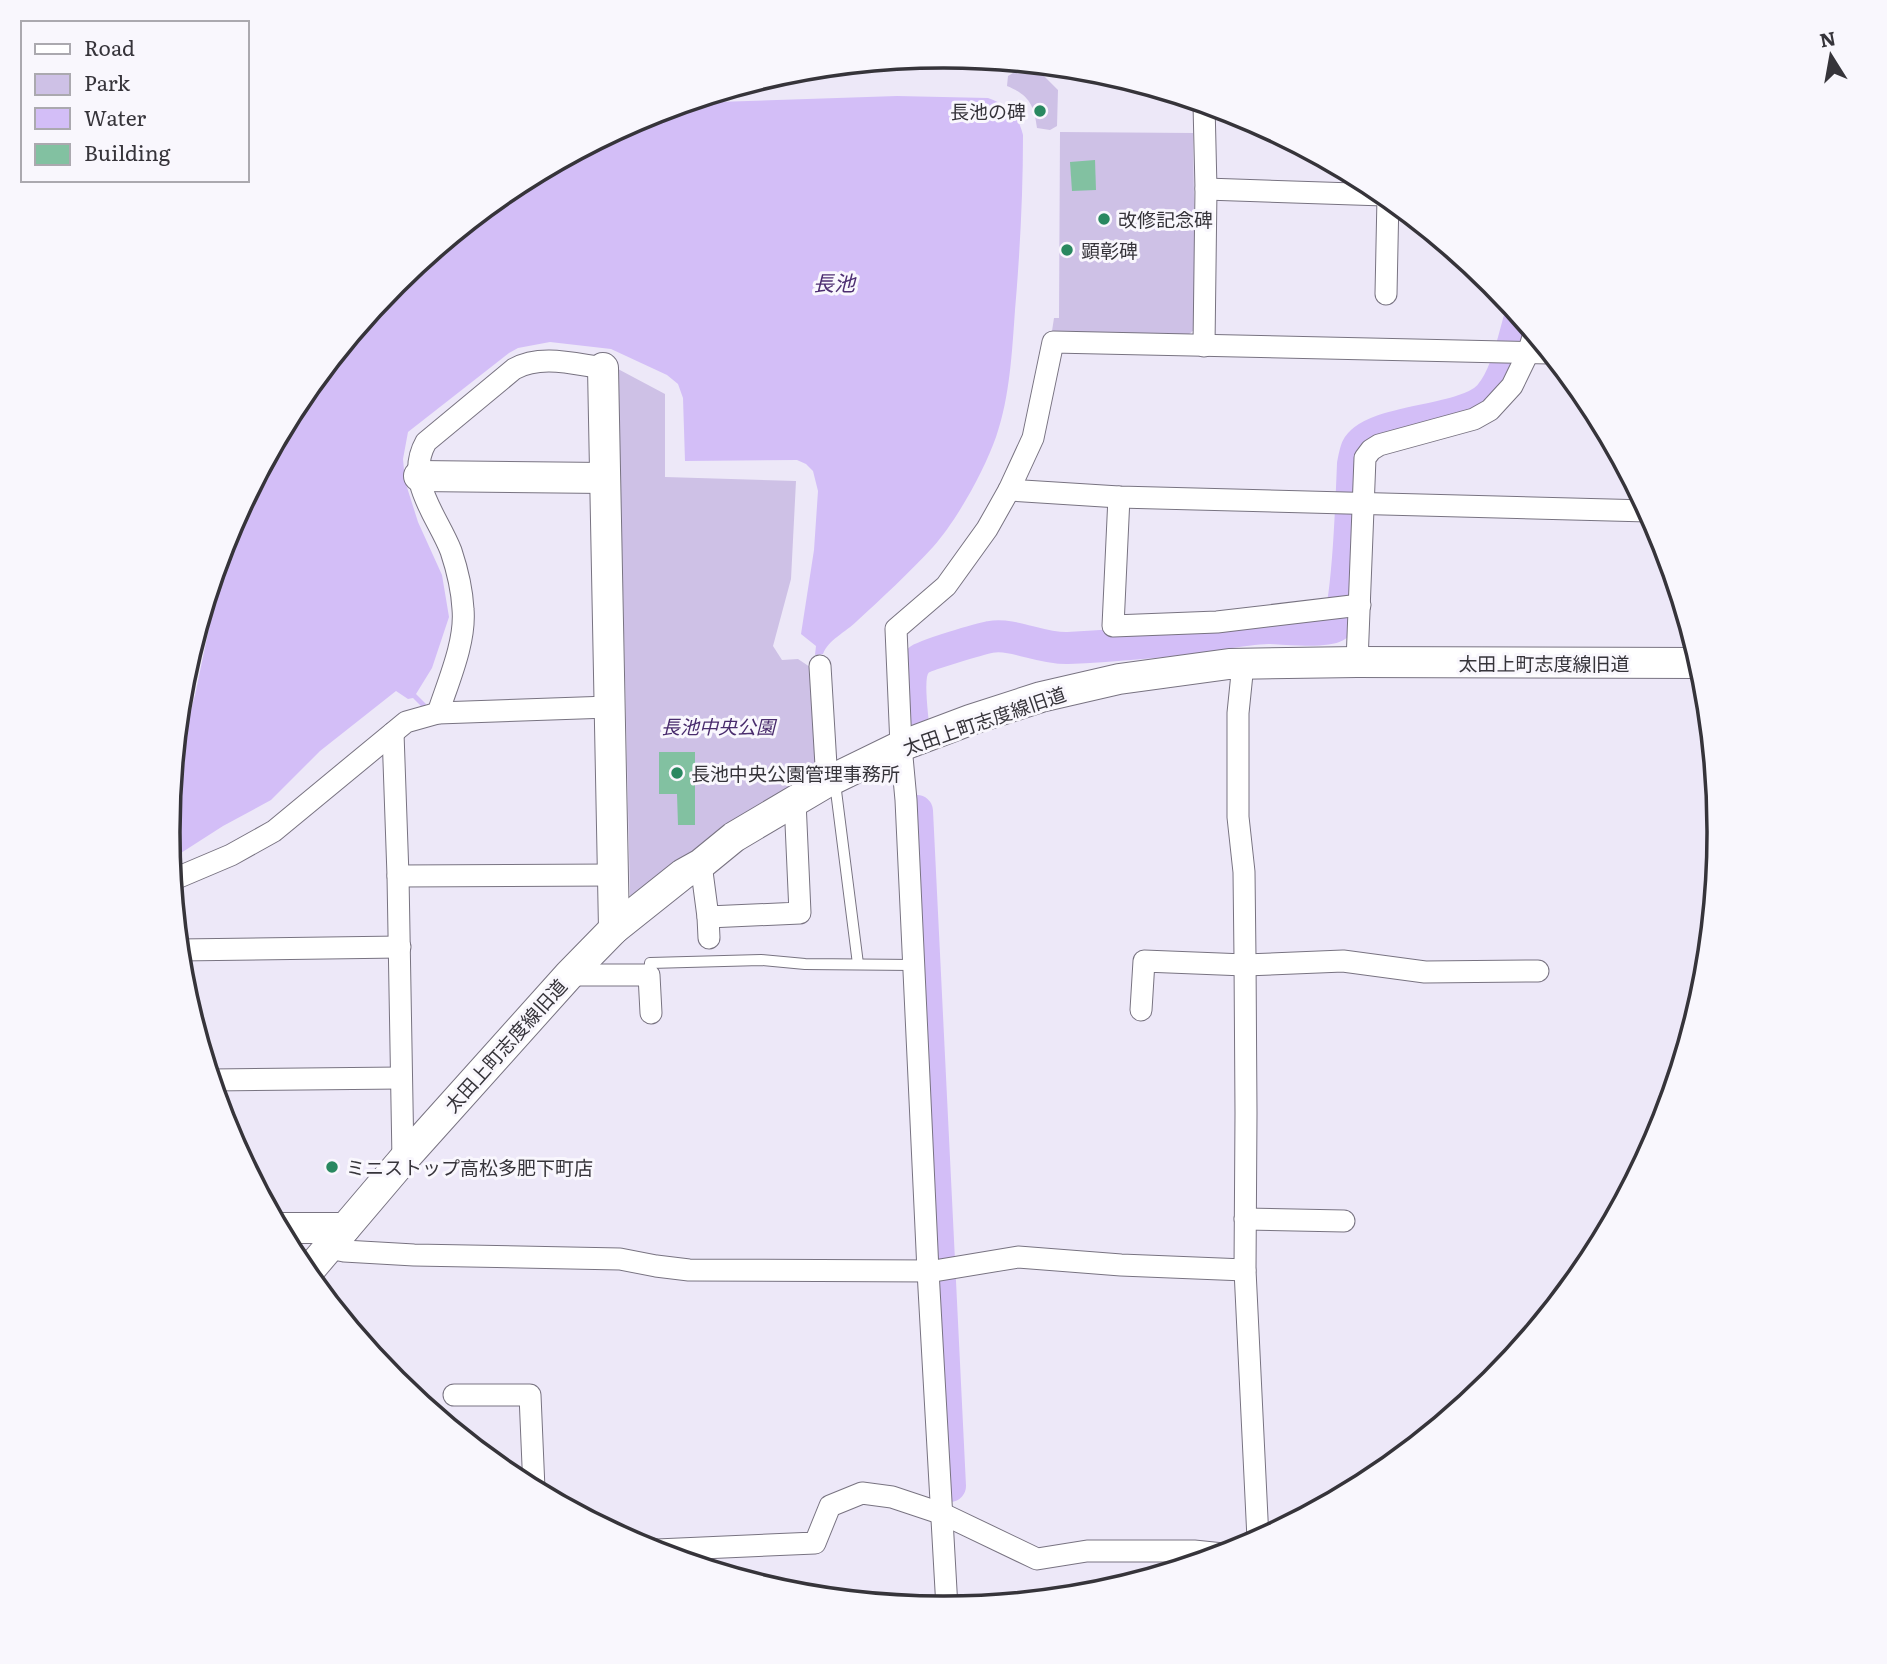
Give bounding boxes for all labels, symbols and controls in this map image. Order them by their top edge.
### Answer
legend [21,21,248,182]
north arrow [1796,21,1866,91]
text: N [1817,23,1838,54]
text: Road [84,31,135,62]
text: Park [84,66,130,97]
place label: 長池の碑 [950,97,1026,125]
text: Water [84,101,146,132]
marker: 長池の碑 [1032,103,1048,119]
text: Building [84,136,171,167]
place label: 改修記念碑 [1118,205,1213,233]
marker: 改修記念碑 [1096,211,1112,227]
place label: 顕彰碑 [1081,236,1138,264]
marker: 顕彰碑 [1059,242,1075,258]
water label: 長池 [813,266,857,297]
street label: 太田上町志度線旧道 [1458,649,1630,677]
street label: 太田上町志度線旧道 [899,679,1069,761]
park label: 長池中央公園 [661,712,778,740]
place label: 長池中央公園管理事務所 [691,759,900,787]
marker: 長池中央公園管理事務所 [669,765,685,781]
street label: 太田上町志度線旧道 [437,972,573,1118]
place label: ミニストップ高松多肥下町店 [346,1153,593,1181]
marker: ミニストップ高松多肥下町店 [324,1159,340,1175]

